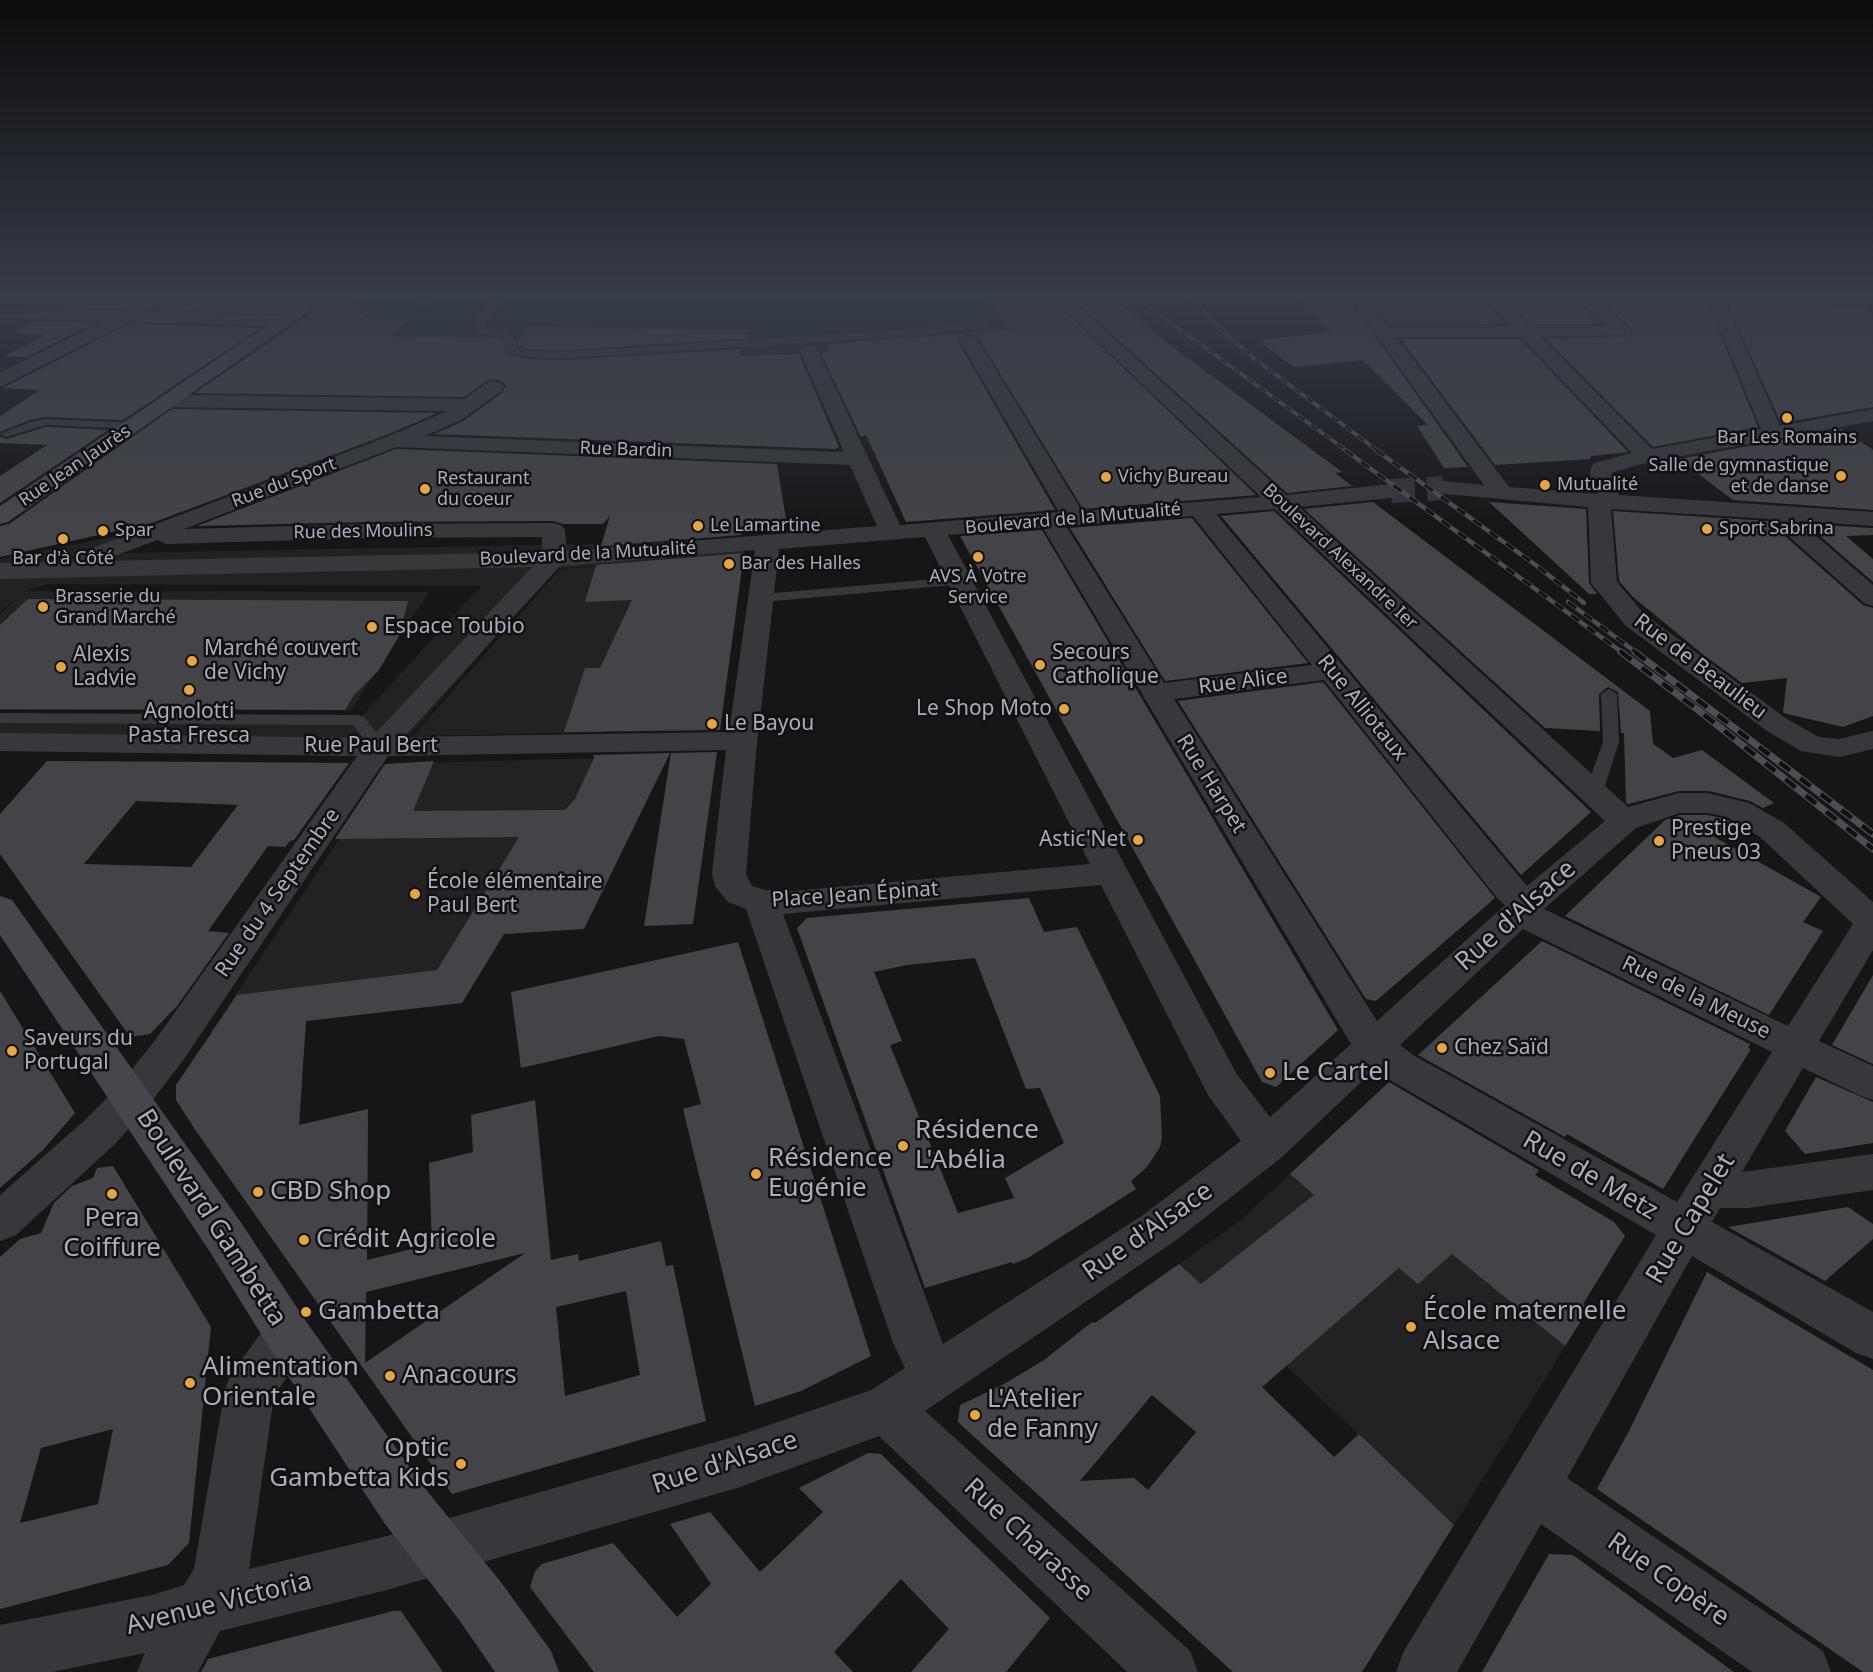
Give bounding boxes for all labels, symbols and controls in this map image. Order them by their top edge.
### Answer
marker: Bar Les Romains [1780,411,1794,425]
street label: Rue Jean Jaurès [15,421,135,511]
place label: Bar Les Romains [1717,427,1857,449]
street label: Rue Bardin [579,438,673,462]
street label: Rue du Sport [229,453,339,513]
place label: Salle de gymnastique et de danse [1649,455,1829,498]
place label: Vichy Bureau [1118,466,1228,488]
place label: Restaurant du coeur [437,468,529,510]
marker: Salle de gymnastique et de danse [1834,469,1848,483]
marker: Vichy Bureau [1099,470,1113,484]
place label: Mutualité [1557,474,1638,496]
marker: Mutualité [1538,478,1552,492]
street label: Boulevard Alexandre Ier [1258,480,1422,634]
marker: Restaurant du coeur [418,482,432,496]
street label: Boulevard de la Mutualité [964,499,1182,539]
place label: Le Lamartine [710,515,821,537]
place label: Sport Sabrina [1719,518,1834,540]
marker: Le Lamartine [691,519,705,533]
place label: Spar [115,520,153,542]
street label: Rue des Moulins [293,520,433,544]
marker: Sport Sabrina [1700,522,1714,536]
marker: Spar [96,524,110,538]
marker: Bar d'à Côté [56,532,70,546]
street label: Boulevard de la Mutualité [479,538,697,570]
place label: Bar d'à Côté [12,548,114,570]
marker: AVS À Votre Service [971,550,985,564]
place label: Bar des Halles [741,553,861,575]
marker: Bar des Halles [722,557,736,571]
place label: AVS À Votre Service [929,566,1027,608]
place label: Brasserie du Grand Marché [55,586,176,628]
marker: Brasserie du Grand Marché [36,600,50,614]
street label: Rue de Beaulieu [1629,609,1771,725]
place label: Espace Toubio [384,614,525,640]
marker: Espace Toubio [365,620,379,634]
place label: Marché couvert de Vichy [204,636,358,686]
place label: Secours Catholique [1052,640,1159,690]
place label: Alexis Ladvie [73,642,137,692]
street label: Rue Alliotaux [1312,650,1412,766]
marker: Marché couvert de Vichy [185,654,199,668]
marker: Secours Catholique [1033,658,1047,672]
marker: Alexis Ladvie [54,660,68,674]
street label: Rue Alice [1197,664,1289,700]
marker: Agnolotti Pasta Fresca [182,683,196,697]
place label: Le Shop Moto [916,696,1052,722]
place label: Agnolotti Pasta Fresca [128,699,250,749]
marker: Le Shop Moto [1057,702,1071,716]
place label: Le Bayou [724,711,814,737]
marker: Le Bayou [705,717,719,731]
street label: Rue Harpet [1171,730,1251,838]
street label: Rue Paul Bert [304,733,438,759]
street label: Rue du 4 Septembre [210,804,346,982]
place label: Prestige Pneus 03 [1671,816,1761,866]
place label: Astic'Net [1039,827,1126,853]
marker: Astic'Net [1131,833,1145,847]
marker: Prestige Pneus 03 [1652,834,1666,848]
street label: Rue d'Alsace [1449,854,1583,978]
place label: École élémentaire Paul Bert [427,869,603,919]
street label: Place Jean Épinat [771,877,939,913]
marker: École élémentaire Paul Bert [408,887,422,901]
street label: Rue de la Meuse [1618,951,1774,1045]
place label: Saveurs du Portugal [24,1026,133,1076]
place label: Chez Saïd [1454,1035,1549,1061]
marker: Chez Saïd [1435,1041,1449,1055]
marker: Saveurs du Portugal [5,1044,19,1058]
place label: Le Cartel [1282,1057,1390,1089]
marker: Le Cartel [1263,1066,1277,1080]
street label: Boulevard Gambetta [129,1104,293,1332]
place label: Résidence L'Abélia [915,1115,1039,1176]
street label: Rue de Metz [1517,1125,1663,1227]
marker: Résidence L'Abélia [896,1139,910,1153]
place label: Résidence Eugénie [768,1143,892,1204]
street label: Rue Capelet [1640,1148,1742,1290]
marker: Résidence Eugénie [749,1167,763,1181]
place label: CBD Shop [270,1176,391,1208]
street label: Rue d'Alsace [1077,1176,1219,1288]
marker: CBD Shop [251,1185,265,1199]
marker: Pera Coiffure [105,1187,119,1201]
place label: Pera Coiffure [63,1203,161,1264]
place label: Crédit Agricole [316,1224,496,1256]
marker: Crédit Agricole [297,1233,311,1247]
place label: Gambetta [318,1296,440,1328]
place label: École maternelle Alsace [1423,1296,1626,1358]
marker: Gambetta [299,1305,313,1319]
marker: École maternelle Alsace [1404,1320,1418,1334]
place label: Alimentation Orientale [202,1352,359,1414]
place label: Anacours [402,1360,517,1392]
marker: Anacours [383,1369,397,1383]
marker: Alimentation Orientale [183,1376,197,1390]
place label: L'Atelier de Fanny [987,1384,1098,1446]
marker: L'Atelier de Fanny [968,1408,982,1422]
street label: Rue d'Alsace [648,1425,802,1501]
place label: Optic Gambetta Kids [269,1433,449,1494]
marker: Optic Gambetta Kids [454,1457,468,1471]
street label: Rue Charasse [957,1472,1099,1608]
street label: Rue Copère [1601,1527,1735,1633]
street label: Avenue Victoria [123,1566,315,1642]

